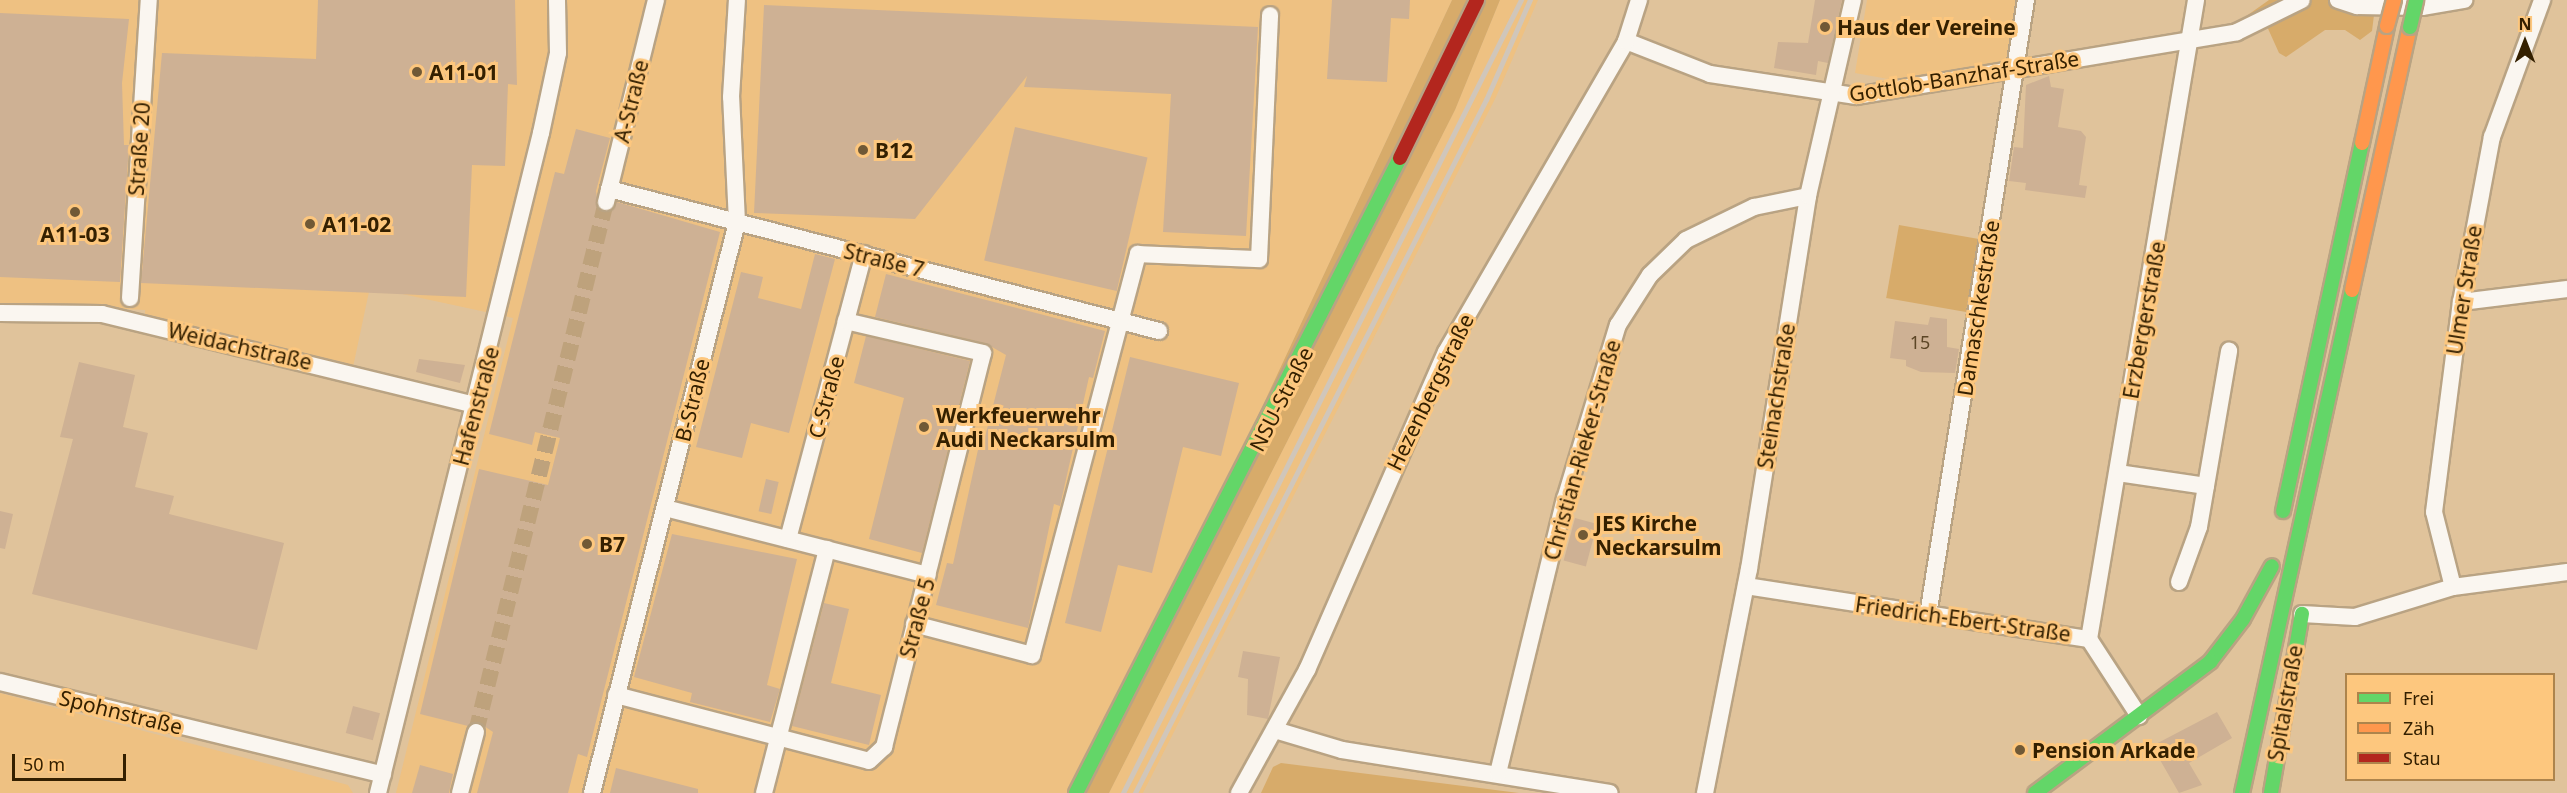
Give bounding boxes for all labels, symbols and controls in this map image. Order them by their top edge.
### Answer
north arrow [2495,12,2555,72]
text: N [2518,13,2532,35]
place label: Haus der Vereine [1837,14,2016,40]
marker: Haus der Vereine [1818,20,1832,34]
street label: Gottlob-Banzhaf-Straße [1847,45,2081,107]
street label: A-Straße [609,57,653,145]
place label: A11-01 [429,59,498,85]
marker: A11-01 [410,65,424,79]
street label: Straße 20 [123,101,155,197]
place label: B12 [875,137,913,163]
marker: B12 [856,143,870,157]
marker: A11-03 [68,205,82,219]
place label: A11-02 [322,211,391,237]
marker: A11-02 [303,217,317,231]
street label: Damaschkestraße [1952,218,2004,398]
place label: A11-03 [40,221,110,247]
street label: Ulmer Straße [2441,224,2487,356]
street label: Straße 7 [841,238,927,282]
street label: Erzbergerstraße [2118,239,2170,401]
street label: Hezenbergstraße [1381,310,1479,474]
street label: Weidachstraße [166,317,314,375]
street label: Steinachstraße [1752,321,1800,471]
house number: 15 [1910,331,1930,353]
street label: Christian-Rieker-Straße [1538,337,1626,563]
street label: NSU-Straße [1244,343,1318,455]
street label: Hafenstraße [448,344,504,468]
street label: C-Straße [803,353,849,441]
street label: B-Straße [670,356,714,444]
place label: Werkfeuerwehr Audi Neckarsulm [936,402,1116,452]
marker: Werkfeuerwehr Audi Neckarsulm [917,420,931,434]
place label: JES Kirche Neckarsulm [1595,510,1721,560]
marker: JES Kirche Neckarsulm [1576,528,1590,542]
place label: B7 [599,531,625,557]
marker: B7 [580,537,594,551]
street label: Straße 5 [894,575,940,661]
street label: Friedrich-Ebert-Straße [1854,591,2072,647]
street label: Spitalstraße [2262,643,2308,763]
legend [2345,673,2555,781]
street label: Spohnstraße [57,685,185,739]
text: Frei [2403,686,2434,710]
text: Zäh [2403,716,2435,740]
place label: Pension Arkade [2032,737,2196,763]
scale bar [15,742,129,780]
marker: Pension Arkade [2013,743,2027,757]
text: Stau [2403,746,2441,770]
text: 50 m [23,752,65,776]

